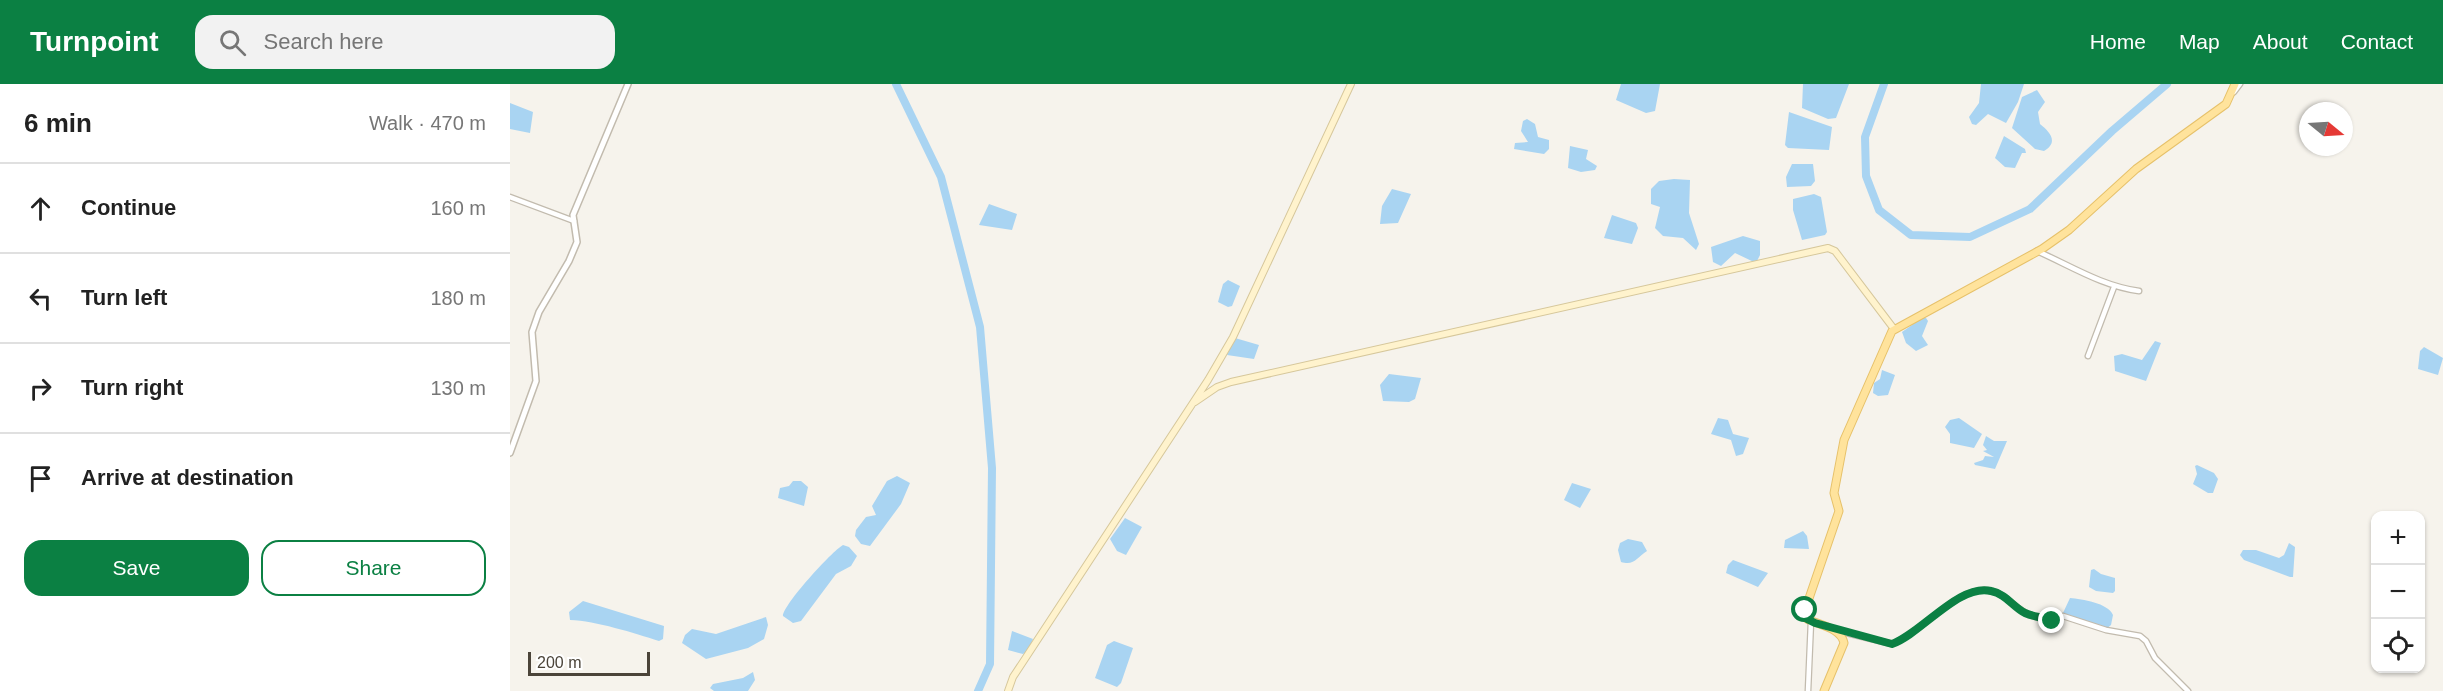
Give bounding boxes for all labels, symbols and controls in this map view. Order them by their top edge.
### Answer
search box [195,15,615,69]
text: Turnpoint [30,26,159,57]
icon: search [216,26,249,59]
text: Search here [264,29,383,54]
text: Home [2090,30,2146,53]
text: Map [2179,30,2220,53]
text: About [2253,30,2308,53]
text: Contact [2341,30,2413,53]
north arrow [2299,102,2353,156]
text: 6 min [24,108,92,138]
text: Walk · 470 m [369,112,486,134]
icon: ahead [24,192,57,225]
text: Continue [81,195,176,220]
text: 160 m [430,197,486,219]
icon: left [24,282,57,315]
text: Turn left [81,285,167,310]
text: 180 m [430,287,486,309]
icon: right [24,372,57,405]
text: Turn right [81,375,183,400]
text: 130 m [430,377,486,399]
icon: arrive [24,462,57,495]
text: Arrive at destination [81,465,294,490]
map controls [2371,511,2425,673]
button: + [2371,511,2425,565]
button: Save [24,540,249,596]
button: Share [261,540,486,596]
button: − [2371,565,2425,619]
route start [1791,596,1817,622]
route end [2038,607,2064,633]
button: locate [2371,619,2425,673]
scale bar [528,649,650,676]
text: 200 m [537,654,581,671]

